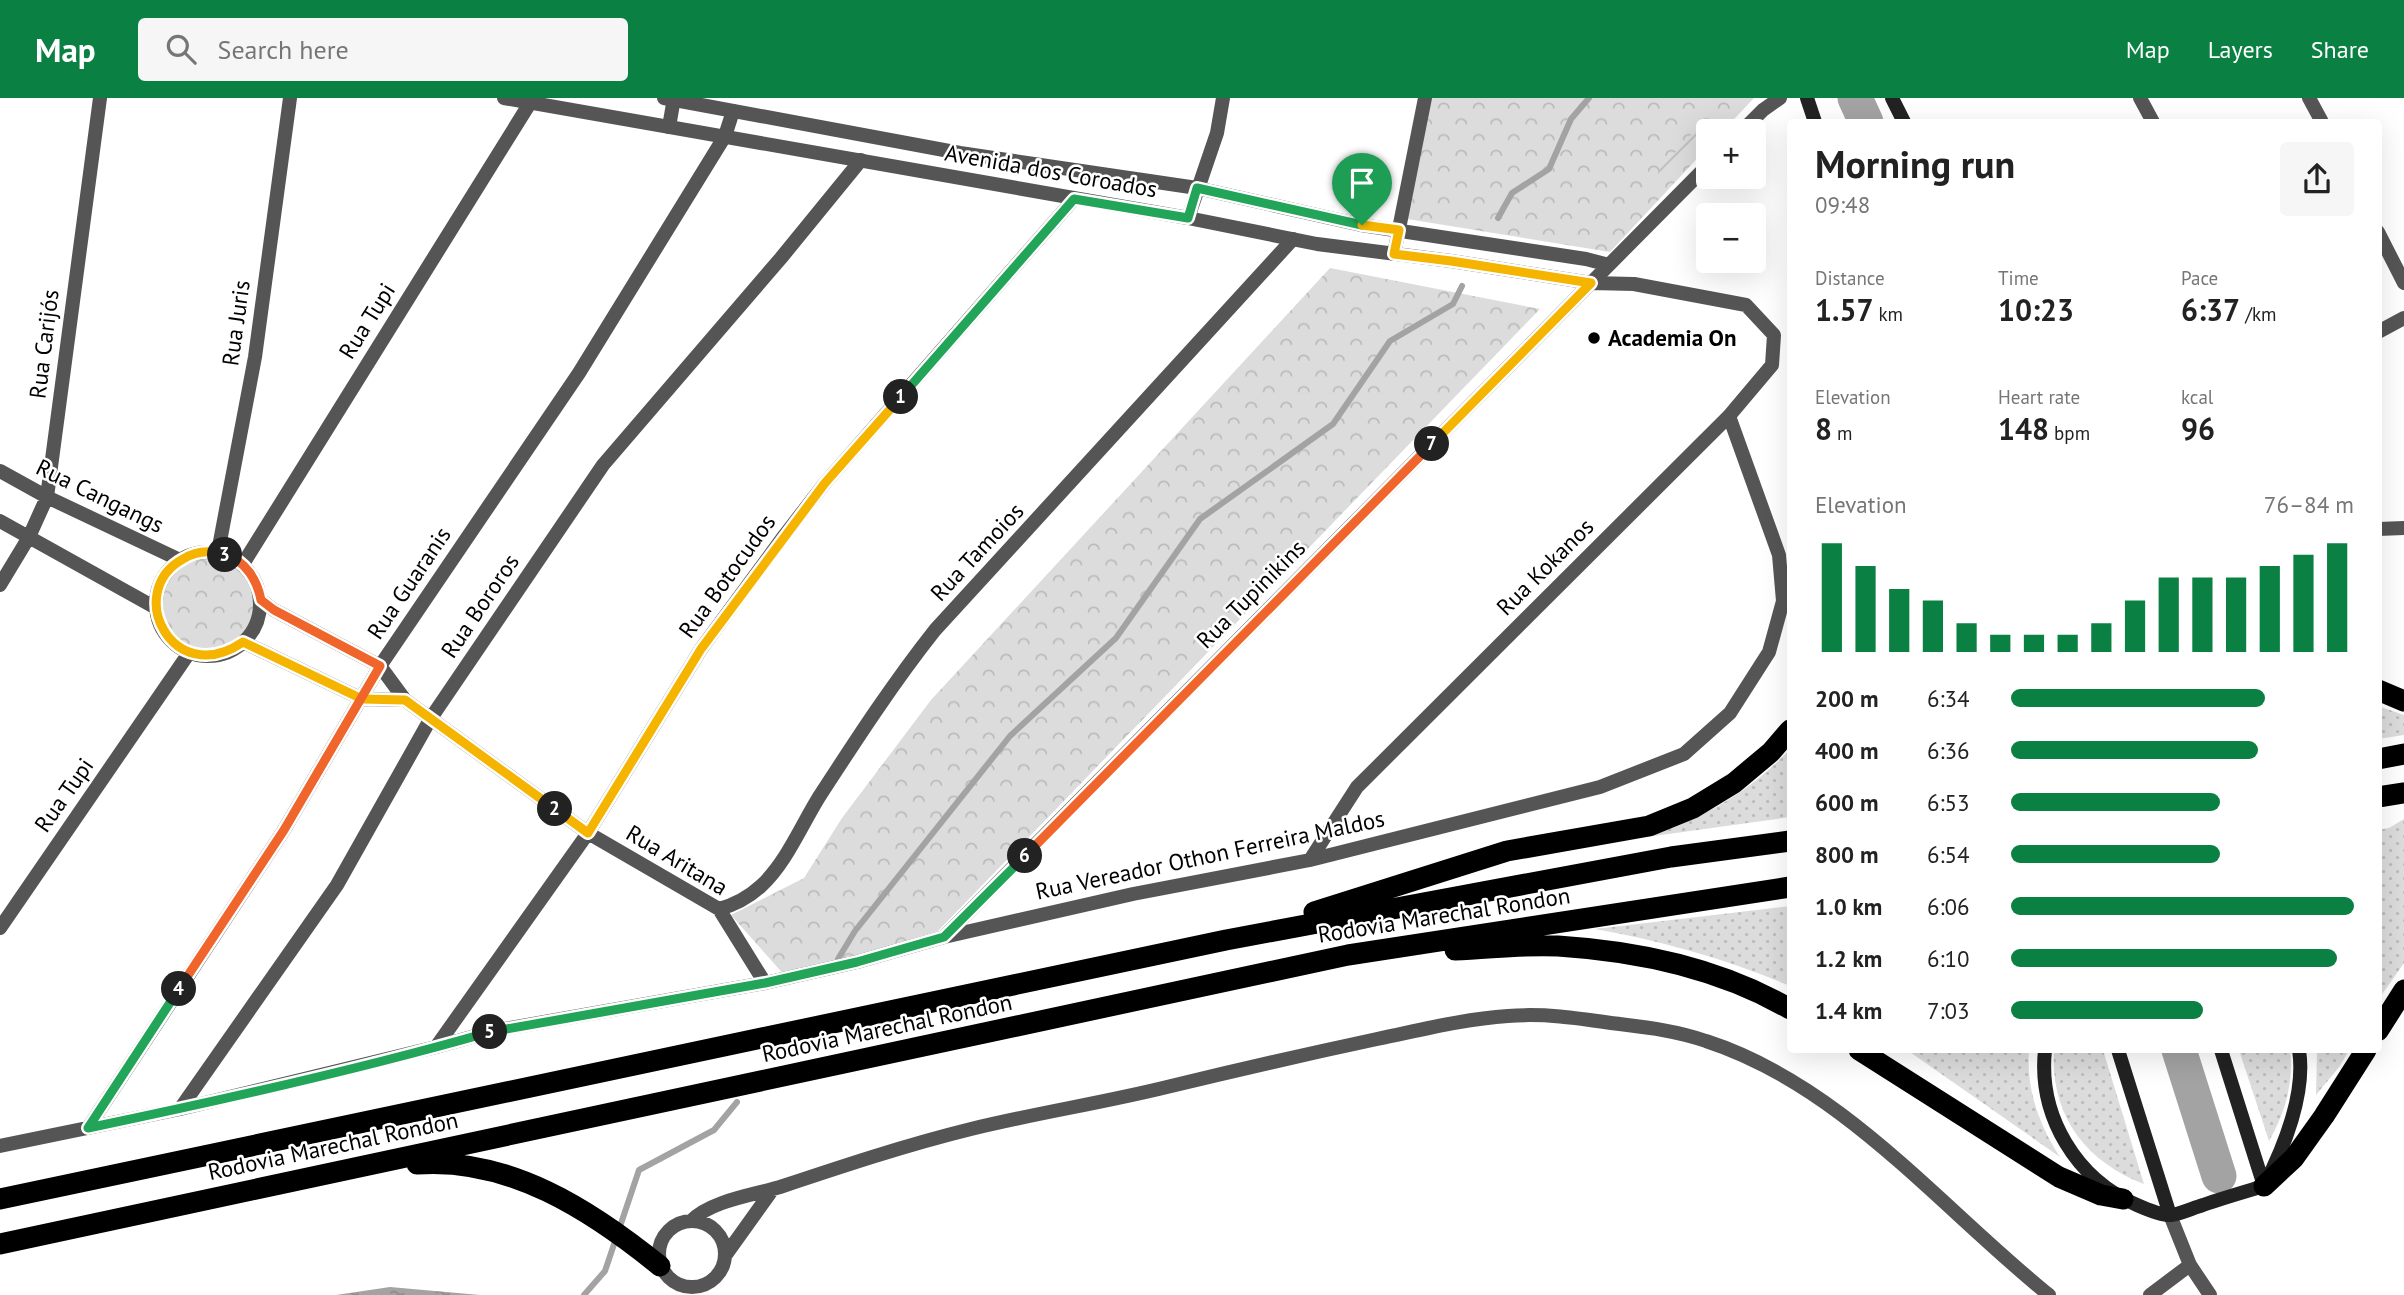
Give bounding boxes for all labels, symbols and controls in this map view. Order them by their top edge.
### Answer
search box [138,18,628,81]
text: Map [35,28,96,71]
icon: search [162,30,200,68]
text: Search here [218,33,349,66]
text: Map [2126,34,2170,65]
text: Layers [2208,34,2273,65]
text: Share [2311,34,2369,65]
map controls [1696,119,1766,273]
button: + [1696,119,1766,189]
street label: Avenida dos Coroados [943,138,1159,203]
text: Morning run [1815,139,2015,188]
button: share [2280,142,2354,216]
pin [1332,153,1392,225]
icon: arrive [1343,164,1381,202]
text: 09:48 [1815,190,1870,219]
button: − [1696,203,1766,273]
text: Distance [1815,266,1885,290]
text: Time [1998,266,2039,290]
text: Pace [2181,266,2218,290]
street label: Rua Tupi [332,277,401,364]
street label: Rua Juris [215,278,256,368]
street label: Rua Carijós [22,288,65,400]
text: 1.57 [1815,290,1873,329]
text: 10:23 [1998,290,2074,329]
text: 6:37 [2181,290,2240,329]
text: km [1873,302,1903,326]
text: /km [2240,302,2276,326]
place label: Academia On [1608,323,1737,352]
marker: Academia On [1586,330,1602,346]
pin: 1 [884,380,918,414]
text: 1 [895,384,906,408]
text: Elevation [1815,385,1891,409]
text: Heart rate [1998,385,2080,409]
text: kcal [2181,385,2213,409]
text: 8 [1815,409,1832,448]
text: 148 [1998,409,2049,448]
text: 96 [2181,409,2215,448]
text: m [1832,421,1853,445]
text: bpm [2049,421,2090,445]
pin: 7 [1414,426,1450,462]
text: 7 [1426,431,1437,455]
street label: Rua Cangangs [32,452,169,539]
text: Elevation [1815,490,1907,519]
text: 76–84 m [2264,490,2354,519]
street label: Rua Tamoios [924,497,1029,607]
street label: Rua Botocudos [672,508,781,643]
street label: Rua Kokanos [1490,512,1599,621]
street label: Rua Guaranis [361,521,457,644]
street label: Rua Tupinikins [1190,533,1311,654]
pin: 3 [208,538,243,573]
text: 3 [219,542,230,566]
street label: Rua Bororos [434,548,525,663]
text: 200 m [1815,684,1878,713]
text: 6:34 [1927,684,1970,713]
text: 400 m [1815,736,1878,765]
text: 6:36 [1927,736,1970,765]
street label: Rua Tupi [28,752,100,837]
text: 600 m [1815,788,1878,817]
text: 6:53 [1927,788,1970,817]
pin: 2 [538,792,572,826]
text: 2 [549,796,560,820]
street label: Rua Vereador Othon Ferreira Maldos [1033,803,1387,906]
street label: Rua Aritana [621,818,733,901]
pin: 6 [1007,838,1042,874]
text: 800 m [1815,840,1878,869]
text: 6:54 [1927,840,1970,869]
text: 6 [1019,843,1030,867]
street label: Rodovia Marechal Rondon [1316,880,1572,949]
text: 1.0 km [1815,892,1882,921]
text: 6:06 [1927,892,1970,921]
text: 1.2 km [1815,944,1882,973]
text: 6:10 [1927,944,1970,973]
pin: 4 [162,972,196,1006]
text: 4 [173,976,184,1000]
street label: Rodovia Marechal Rondon [759,987,1015,1068]
text: 1.4 km [1815,996,1882,1025]
text: 7:03 [1927,996,1970,1025]
pin: 5 [472,1014,508,1049]
text: 5 [484,1019,495,1043]
street label: Rodovia Marechal Rondon [205,1105,461,1186]

